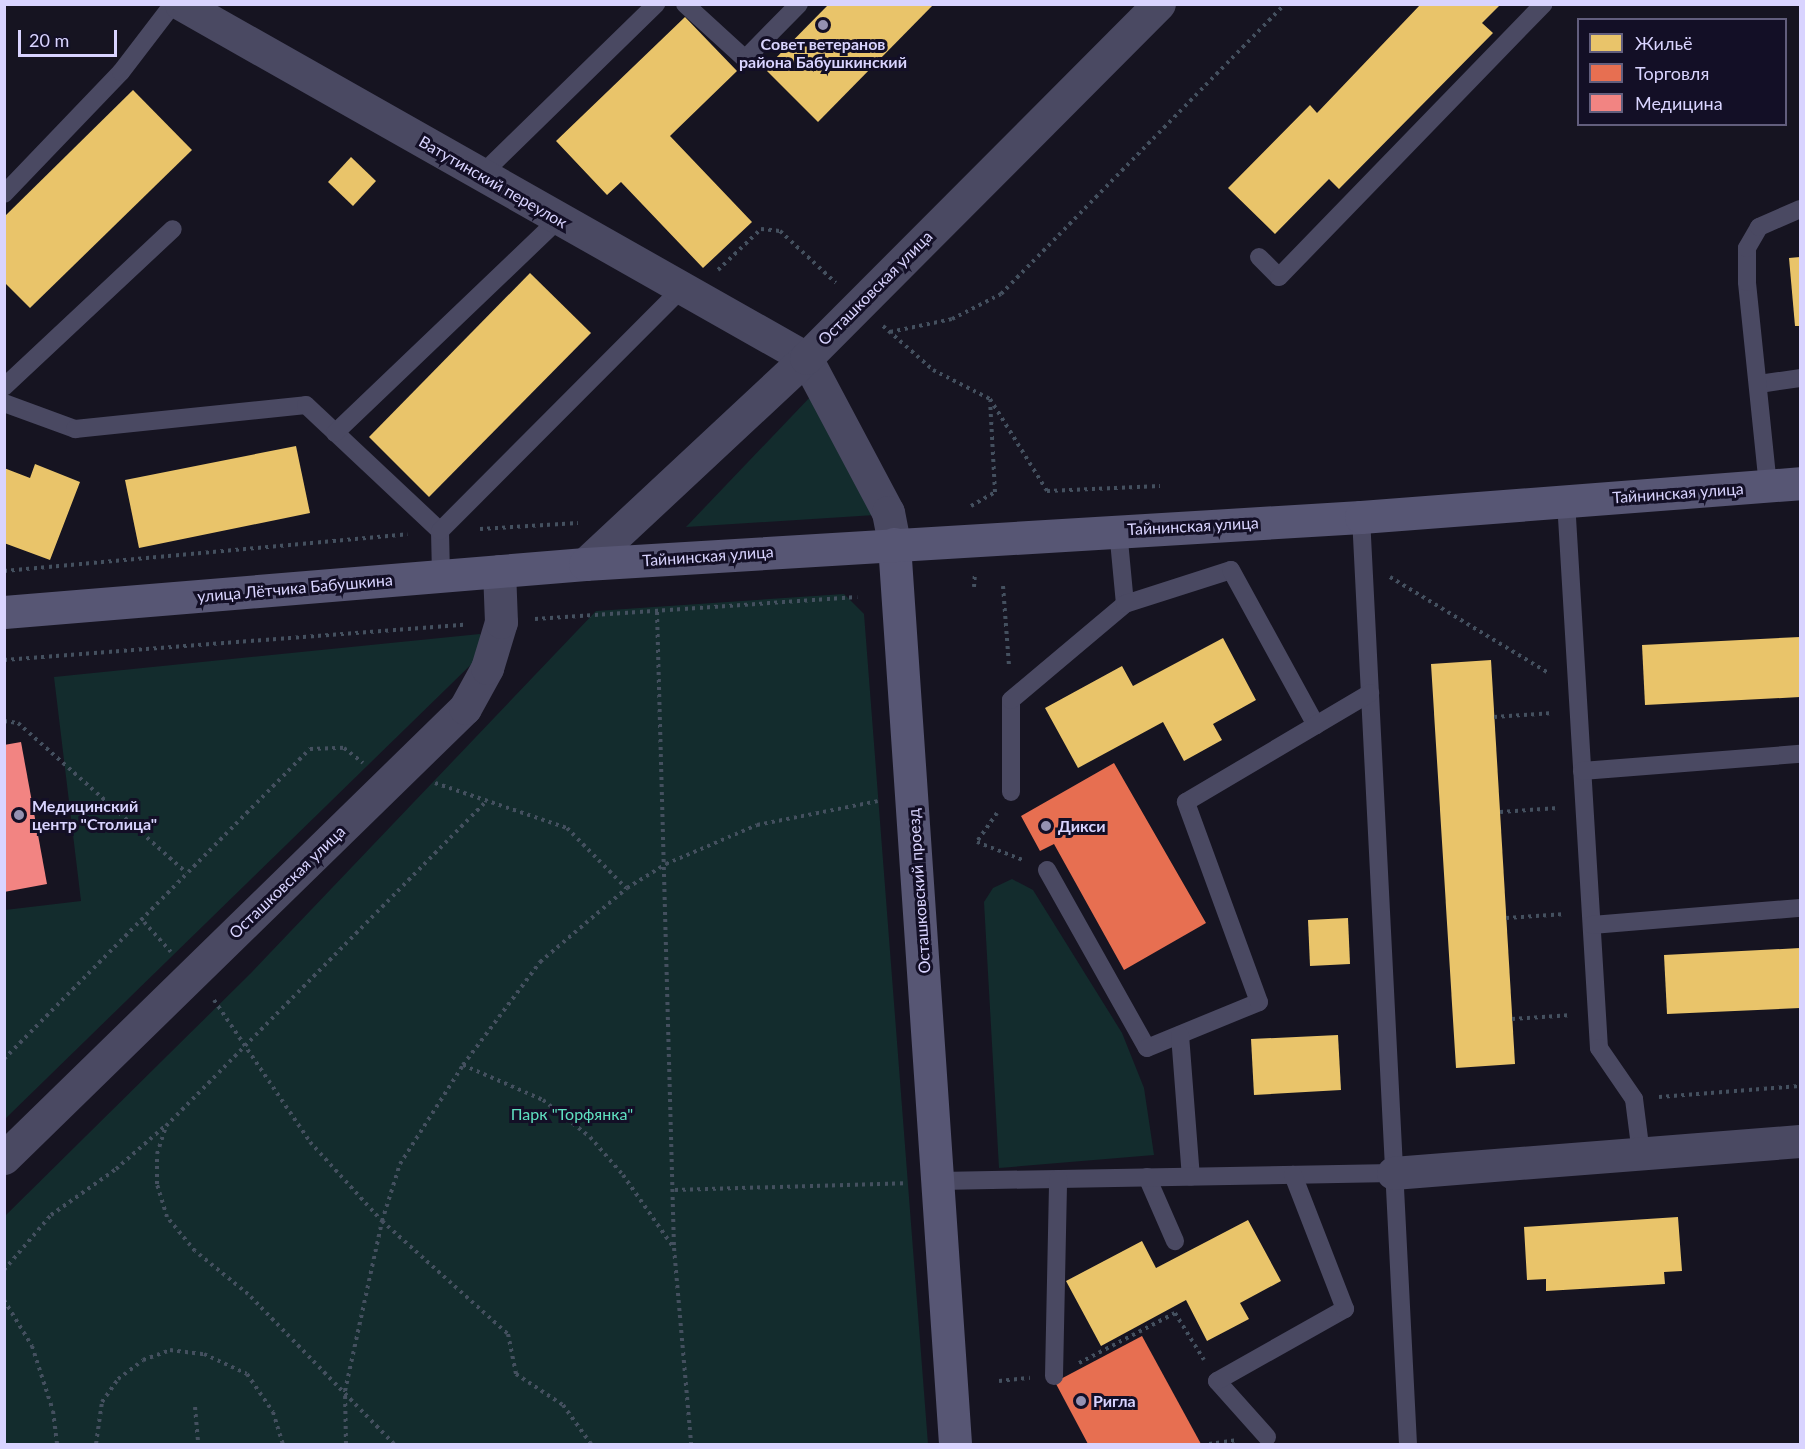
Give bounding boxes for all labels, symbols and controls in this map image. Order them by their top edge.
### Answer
scale bar [21,18,120,56]
marker: Совет ветеранов района Бабушкинский [816,18,830,32]
legend [1577,18,1787,126]
text: 20 m [29,29,69,51]
text: Жильё [1635,32,1693,54]
place label: Совет ветеранов района Бабушкинский [739,34,907,72]
text: Торговля [1635,62,1709,84]
text: Медицина [1635,92,1723,114]
street label: Ватутинский переулок [415,132,571,232]
street label: Осташковская улица [814,227,936,349]
street label: Тайнинская улица [1612,479,1744,507]
street label: Тайнинская улица [1127,513,1259,539]
street label: Тайнинская улица [642,542,774,570]
street label: улица Лётчика Бабушкина [196,570,394,606]
place label: Медицинский центр "Столица" [32,796,157,834]
marker: Медицинский центр "Столица" [10,806,28,824]
street label: Осташковский проезд [904,808,934,974]
place label: Дикси [1058,816,1106,836]
marker: Дикси [1039,819,1053,833]
street label: Осташковская улица [225,822,349,942]
park label: Парк "Торфянка" [511,1104,633,1124]
place label: Ригла [1093,1391,1136,1411]
marker: Ригла [1074,1394,1088,1408]

